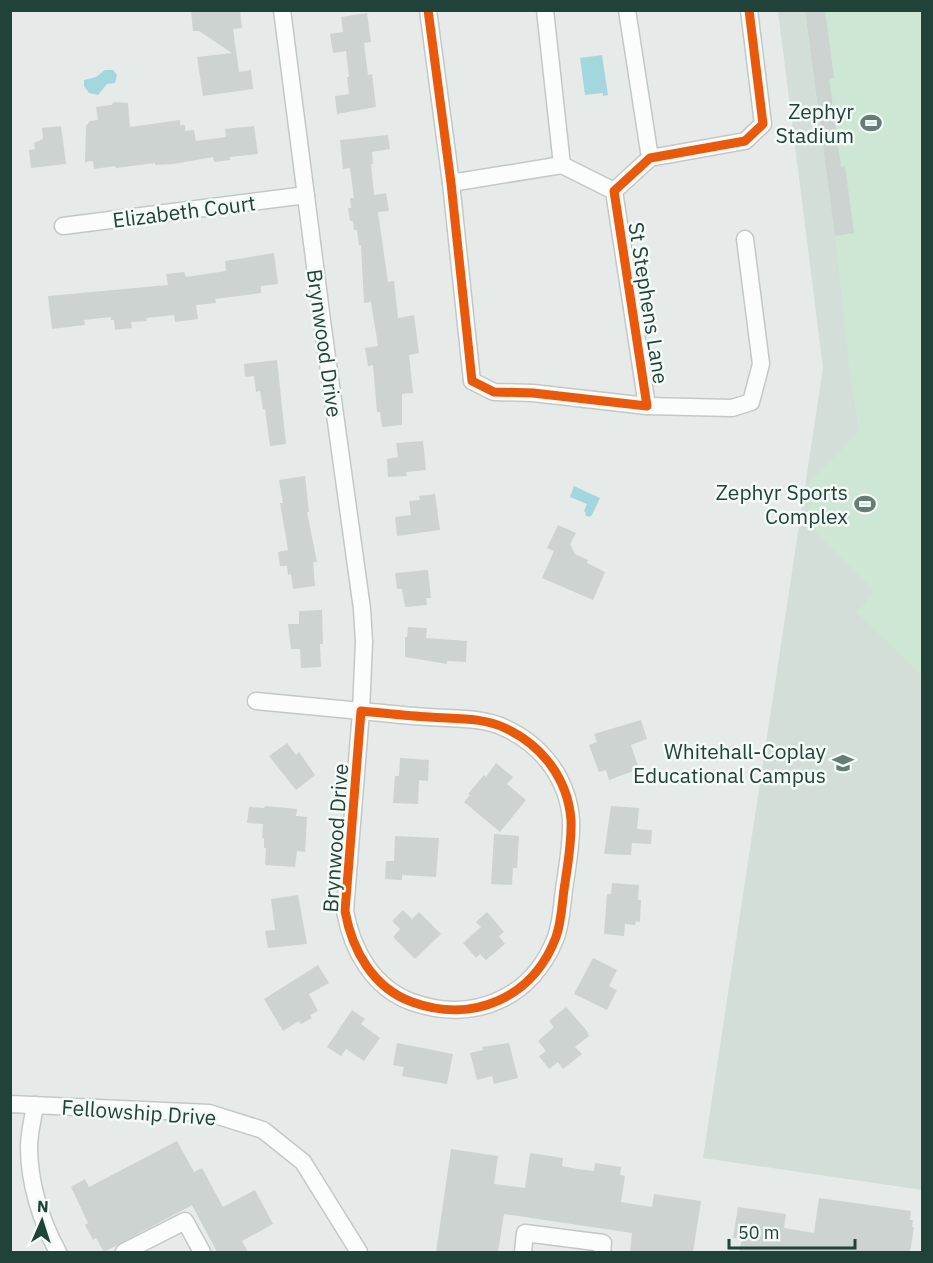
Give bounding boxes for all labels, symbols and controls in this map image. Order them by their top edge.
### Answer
place label: Zephyr Stadium [776,97,854,149]
sports icon: Zephyr Stadium [859,111,883,135]
street label: Elizabeth Court [111,188,257,234]
street label: St Stephens Lane [622,220,676,386]
street label: Brynwood Drive [301,267,349,419]
place label: Zephyr Sports Complex [716,478,848,530]
sports icon: Zephyr Sports Complex [853,492,877,516]
place label: Whitehall-Coplay Educational Campus [633,737,827,789]
school or university icon: Whitehall-Coplay Educational Campus [831,751,855,775]
street label: Brynwood Drive [316,763,354,913]
street label: Fellowship Drive [61,1093,217,1131]
north arrow [12,1191,72,1251]
text: N [36,1196,49,1216]
scale bar [729,1212,855,1250]
text: 50 m [738,1221,780,1244]

